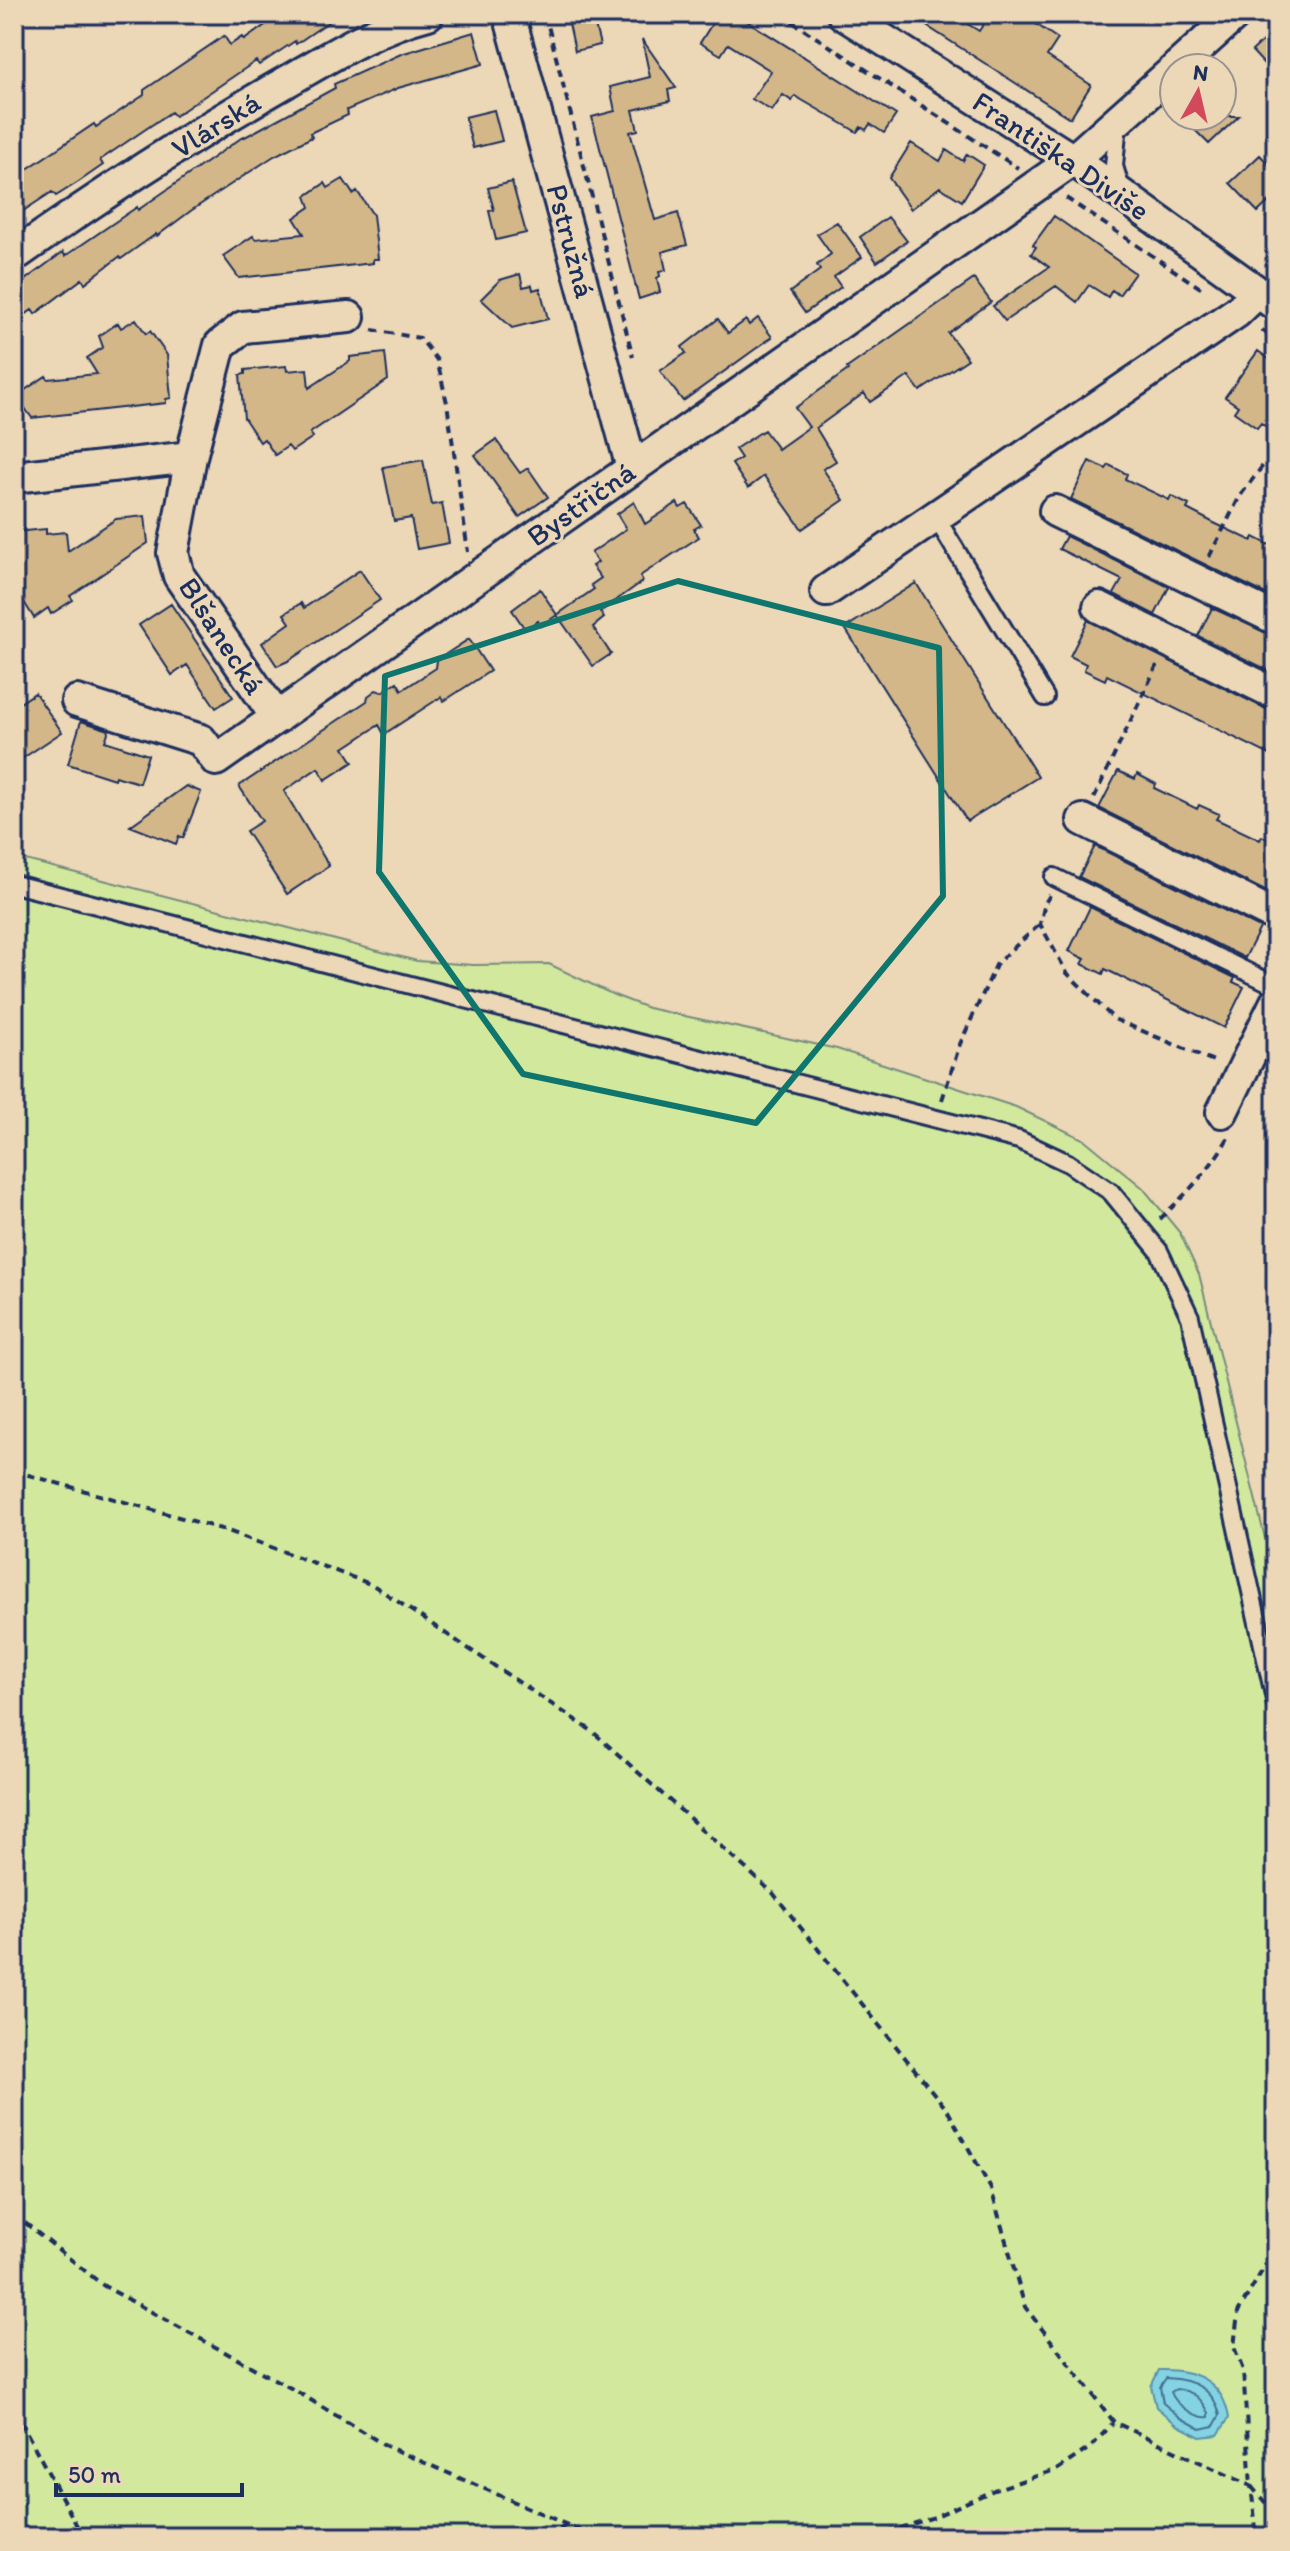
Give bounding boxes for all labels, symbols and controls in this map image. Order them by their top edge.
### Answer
north arrow [1158,52,1238,132]
text: N [1191,58,1210,87]
street label: Vlárská [164,83,267,166]
street label: Františka Diviše [966,83,1157,228]
street label: Pstružná [539,180,605,302]
street label: Bystřičná [519,453,642,554]
street label: Blšanecká [171,570,274,702]
scale bar [56,2447,242,2497]
text: 50 m [68,2460,121,2489]

